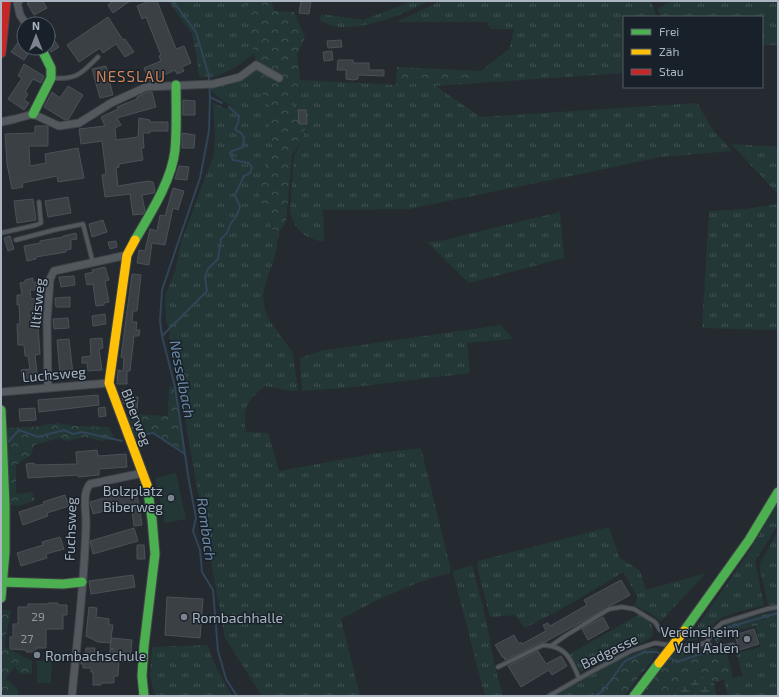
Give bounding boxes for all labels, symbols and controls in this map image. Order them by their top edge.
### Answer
north arrow [16,16,56,56]
legend [623,16,763,88]
text: N [32,19,40,32]
text: Frei [659,24,679,38]
text: Zäh [659,44,679,58]
text: Stau [659,64,684,78]
district label: NESSLAU [96,67,166,85]
street label: Iltisweg [26,277,48,329]
water label: Nesselbach [167,338,199,420]
street label: Luchsweg [21,363,87,385]
street label: Biberweg [118,386,156,448]
place label: Bolzplatz Biberweg [103,482,163,515]
marker: Bolzplatz Biberweg [166,493,176,503]
street label: Fuchsweg [60,496,80,561]
water label: Rombach [194,496,220,562]
house number: 29 [31,609,45,623]
place label: Rombachhalle [192,609,283,626]
marker: Rombachhalle [179,612,189,622]
place label: Vereinsheim VdH Aalen [660,623,739,656]
street label: Badgasse [578,630,640,672]
house number: 27 [21,631,33,645]
marker: Vereinsheim VdH Aalen [742,634,752,644]
place label: Rombachschule [45,647,146,664]
marker: Rombachschule [32,650,42,660]

